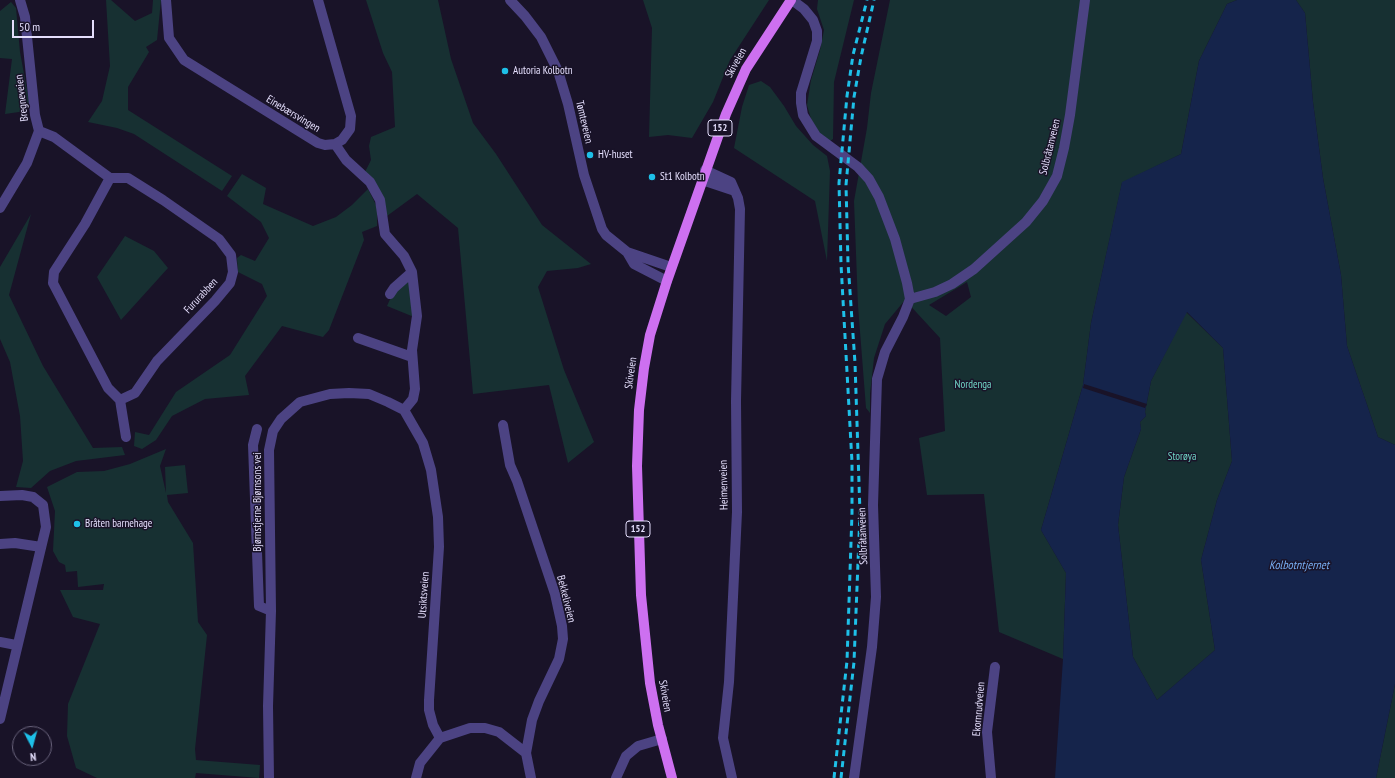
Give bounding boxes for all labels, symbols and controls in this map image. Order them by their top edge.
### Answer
scale bar [14,12,96,38]
text: 50 m [19,19,40,34]
street label: Skiveien [722,46,750,80]
place label: Autoria Kolbotn [513,64,572,78]
marker: Autoria Kolbotn [500,66,510,76]
street label: Bregneveien [13,74,31,122]
street label: Einebærsvingen [264,93,322,135]
street label: Tømteveien [573,99,595,145]
street label: Solbråtanveien [1037,118,1063,176]
road number: 152 [708,120,732,136]
place label: HV-huset [598,148,633,162]
marker: HV-huset [585,150,595,160]
place label: St1 Kolbotn [660,170,705,184]
marker: St1 Kolbotn [647,172,657,182]
street label: Fururabben [181,276,221,316]
street label: Skiveien [622,356,640,390]
park label: Nordenga [955,378,991,392]
park label: Storøya [1168,450,1196,464]
street label: Bjørnstjerne Bjørnsons vei [251,452,265,552]
street label: Heimenveien [717,460,731,510]
street label: Solbråtanveien [855,507,871,565]
place label: Bråten barnehage [85,517,152,531]
marker: Bråten barnehage [72,519,82,529]
road number: 152 [626,521,650,537]
water label: Kolbotntjernet [1269,559,1329,573]
street label: Utsiktsveien [416,571,432,619]
street label: Bekkeliveien [554,574,578,624]
street label: Skiveien [656,679,674,713]
street label: Ekornrudveien [970,681,988,737]
north arrow [12,726,52,766]
text: N [29,750,37,764]

